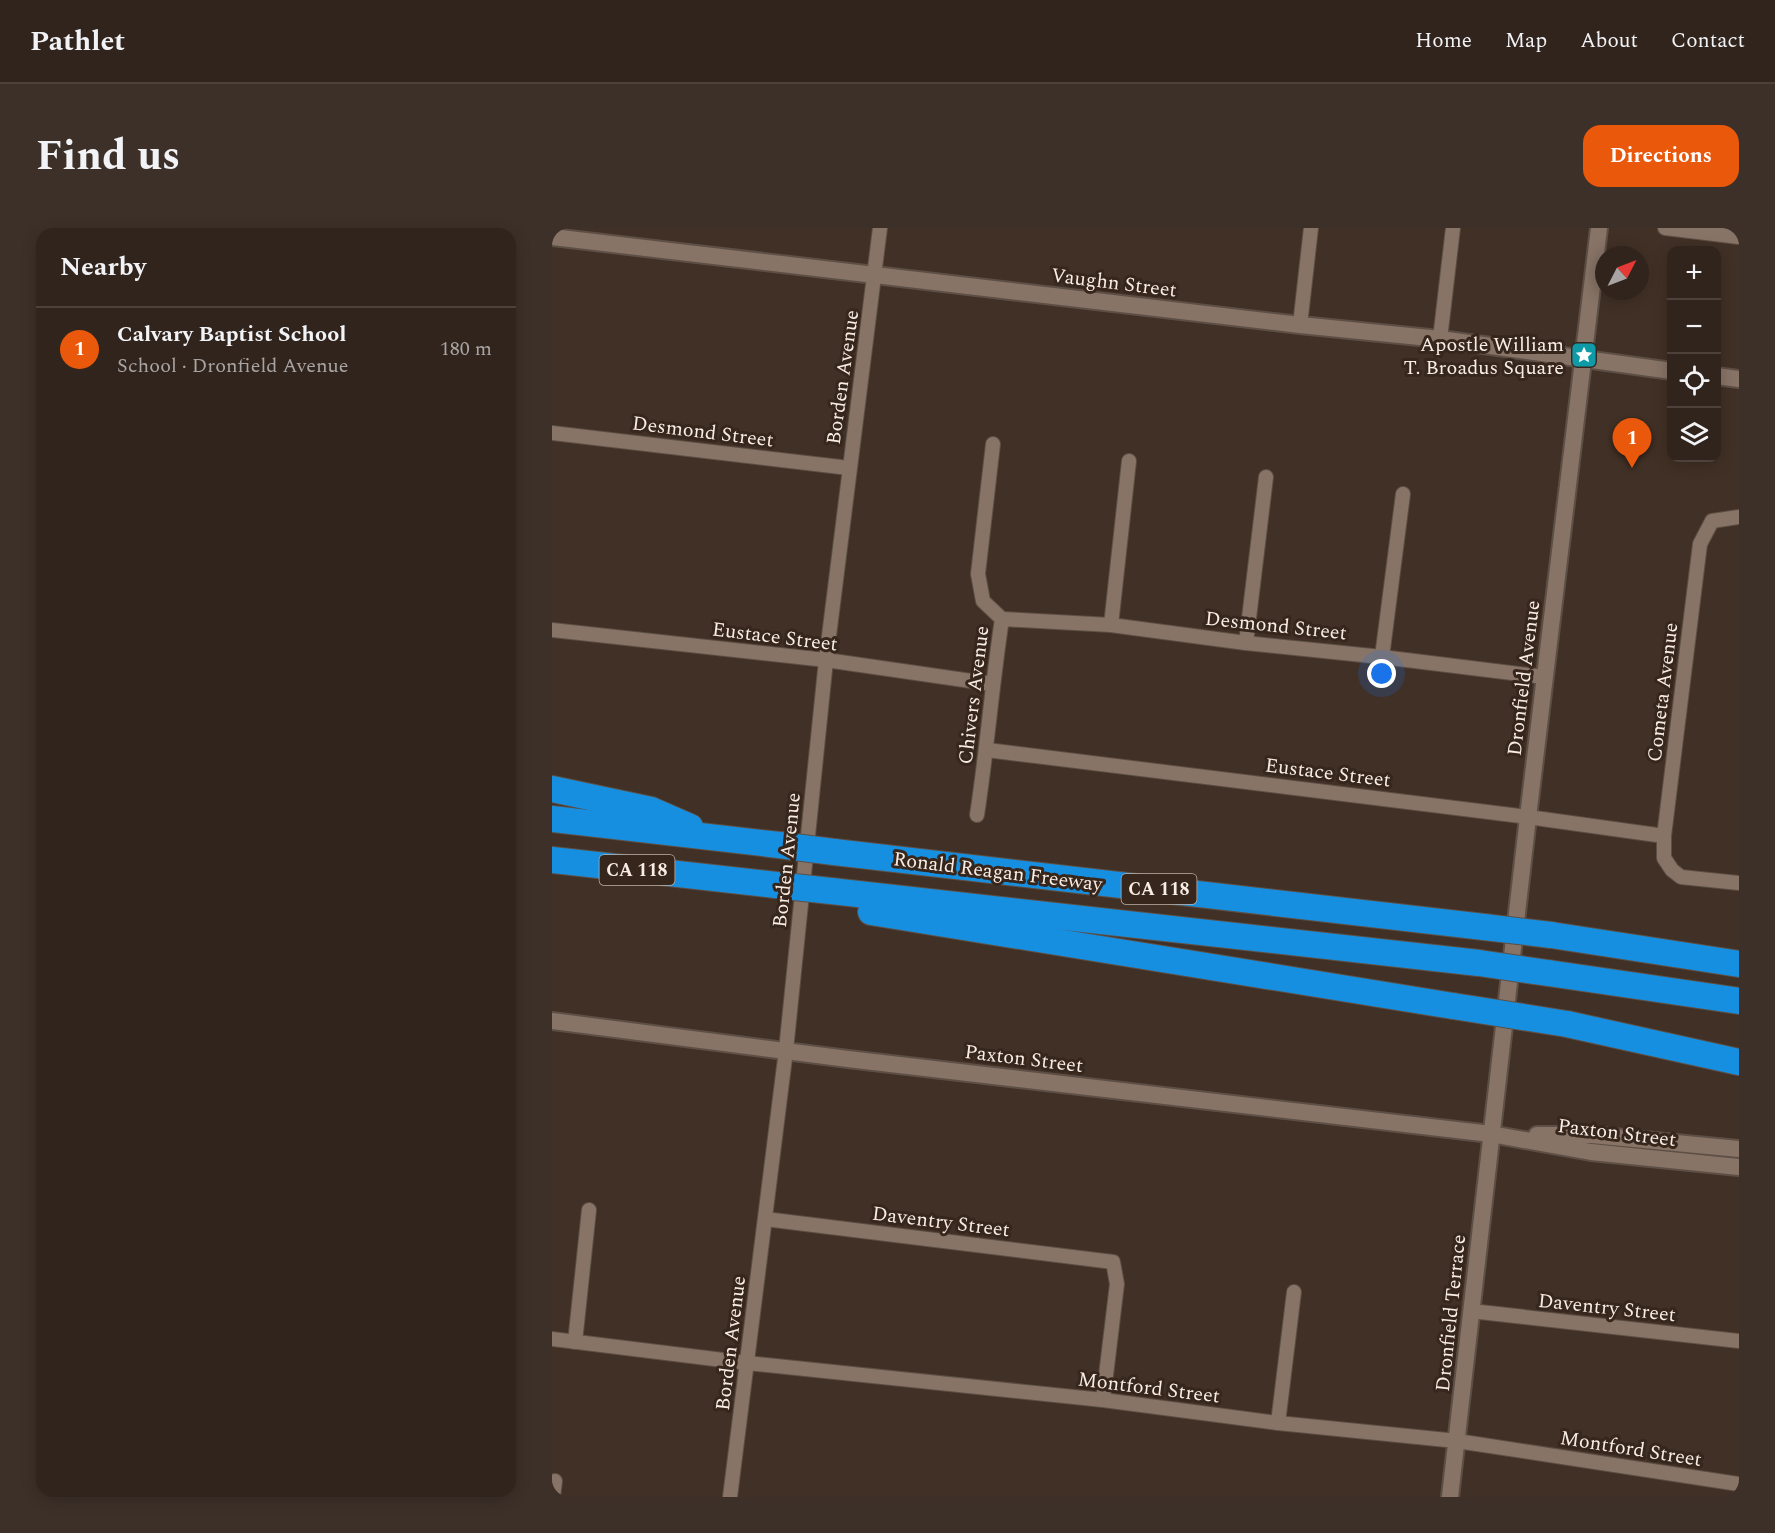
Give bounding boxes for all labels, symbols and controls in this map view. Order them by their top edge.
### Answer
text: Pathlet [30,20,125,63]
text: Home [1415,25,1472,57]
text: Map [1505,25,1547,57]
text: About [1580,25,1638,57]
text: Contact [1671,25,1745,57]
text: Find us [36,125,180,188]
button: Directions [1583,125,1739,187]
north arrow [1595,246,1649,300]
map controls [1667,246,1721,462]
button: + [1667,246,1721,300]
text: Nearby [60,247,146,287]
street label: Vaughn Street [1049,260,1178,306]
button: − [1667,300,1721,354]
street label: Borden Avenue [819,308,867,446]
text: Calvary Baptist School [117,318,346,351]
place label: Apostle William T. Broadus Square [1404,330,1564,383]
text: 1 [74,334,85,364]
text: 180 m [440,334,492,364]
place icon: Apostle William T. Broadus Square [1569,340,1599,370]
text: School · Dronfield Avenue [117,351,348,381]
button: locate [1667,354,1721,408]
street label: Desmond Street [631,408,775,456]
button: layers [1667,408,1721,462]
pin: 1 [1612,418,1652,468]
street label: Dronfield Avenue [1500,599,1548,758]
street label: Desmond Street [1204,604,1348,648]
street label: Eustace Street [710,614,839,660]
street label: Cometa Avenue [1640,621,1686,763]
street label: Chivers Avenue [951,624,997,766]
your location [1367,659,1396,688]
street label: Eustace Street [1263,750,1392,796]
street label: Borden Avenue [765,791,809,929]
street label: Ronald Reagan Freeway [892,844,1106,900]
road number: CA 118 [600,855,674,885]
road number: CA 118 [1122,874,1196,904]
street label: Paxton Street [963,1037,1085,1081]
street label: Paxton Street [1556,1111,1678,1155]
street label: Daventry Street [870,1199,1011,1245]
street label: Dronfield Terrace [1428,1233,1474,1393]
street label: Borden Avenue [708,1274,754,1412]
street label: Daventry Street [1536,1286,1677,1330]
street label: Montford Street [1076,1364,1222,1412]
street label: Montford Street [1558,1423,1704,1475]

